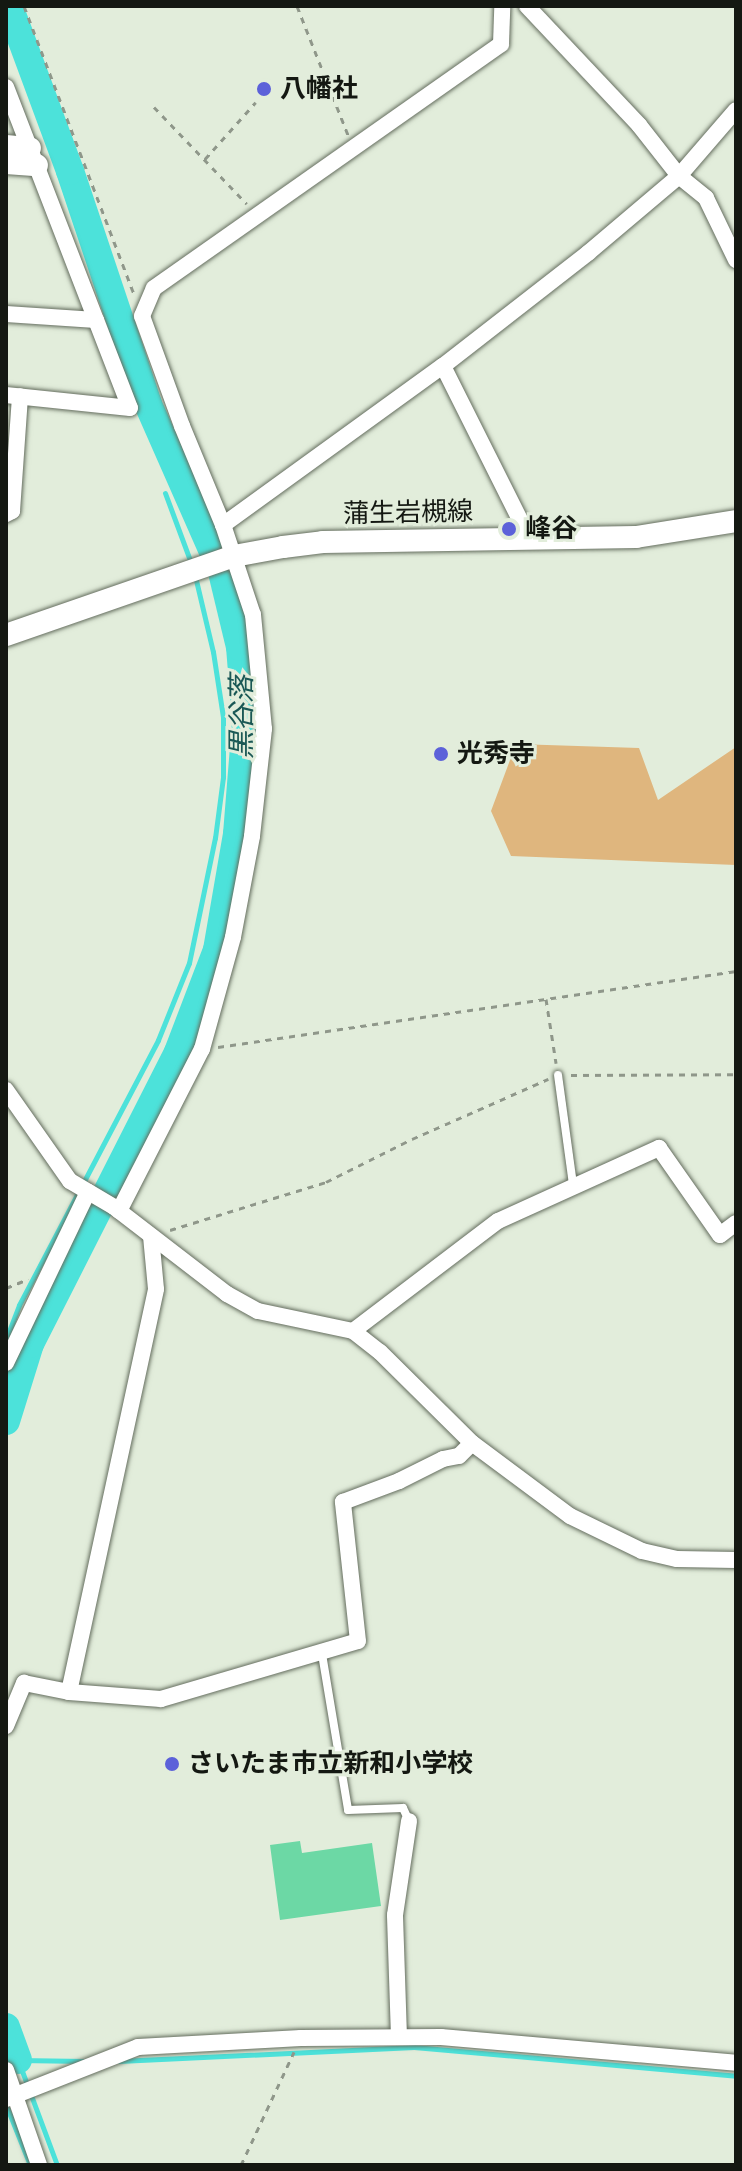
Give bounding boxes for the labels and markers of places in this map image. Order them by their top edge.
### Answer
place label: 八幡社 [280,73,358,105]
marker: 八幡社 [255,80,273,98]
place label: 峰谷 [525,513,577,545]
marker: 峰谷 [500,520,518,538]
place label: 光秀寺 [457,738,535,770]
marker: 光秀寺 [432,745,450,763]
place label: さいたま市立新和小学校 [188,1748,474,1780]
marker: さいたま市立新和小学校 [163,1755,181,1773]

